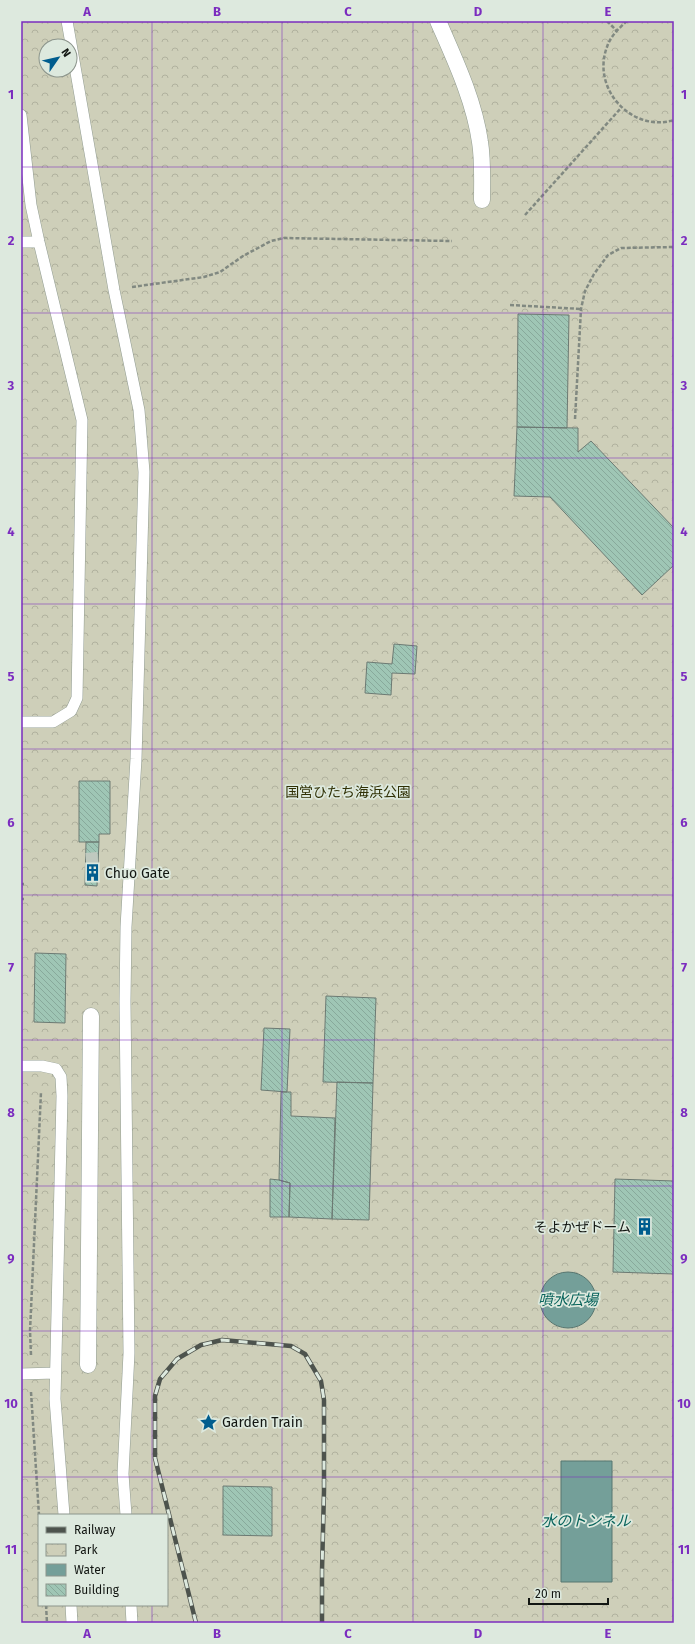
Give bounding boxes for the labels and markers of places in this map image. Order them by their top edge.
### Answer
building icon: Chuo Gate [82,863,102,883]
place label: Chuo Gate [105,865,170,882]
building icon: そよかぜドーム [634,1217,654,1237]
place label: そよかぜドーム [533,1219,631,1236]
place icon: Garden Train [199,1412,219,1432]
place label: Garden Train [222,1414,303,1431]

